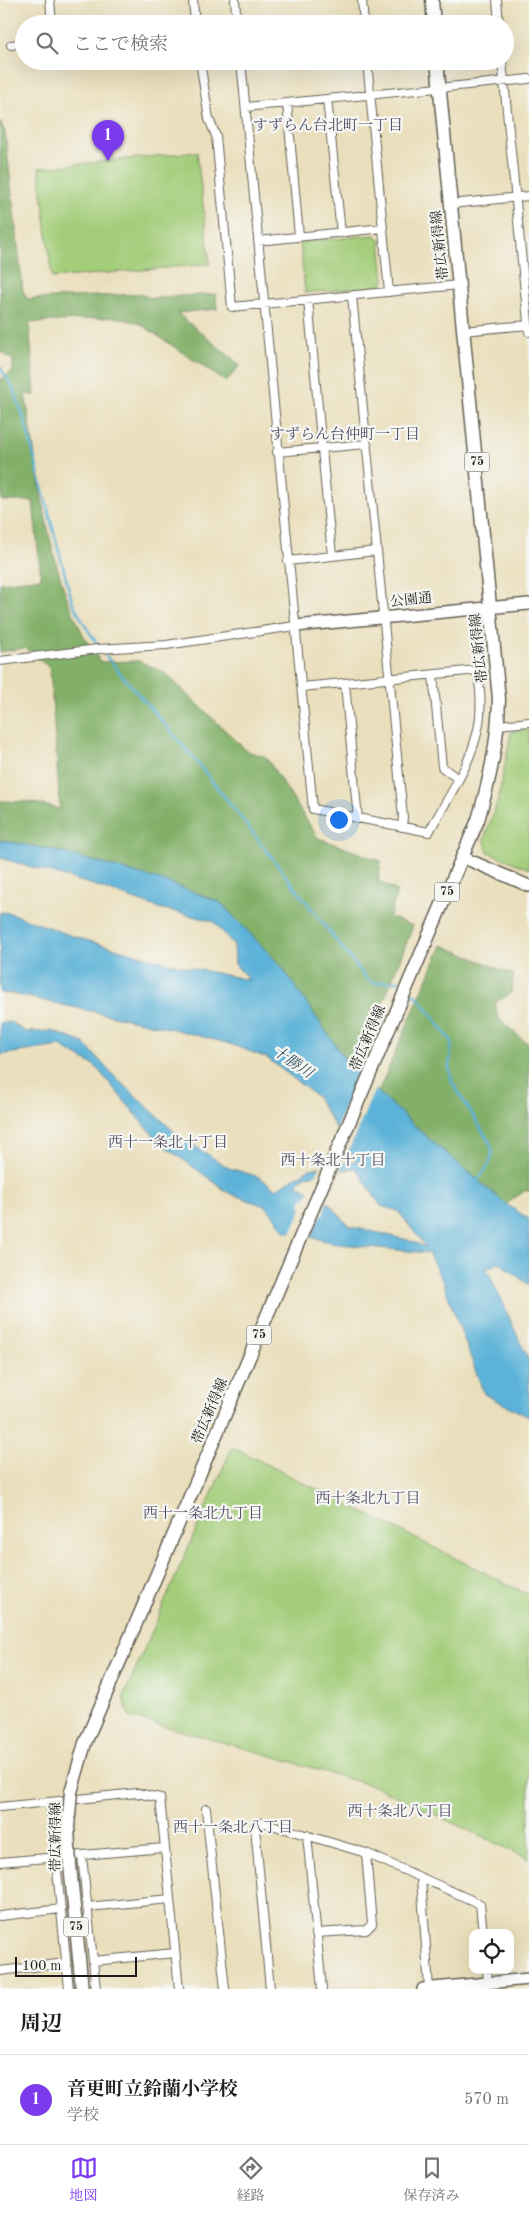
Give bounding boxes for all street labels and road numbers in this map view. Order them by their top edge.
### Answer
street label: 帯広新得線 [428,209,451,281]
road number: 75 [464,452,490,472]
street label: 公園通 [389,590,433,609]
street label: 帯広新得線 [467,612,490,684]
road number: 75 [434,882,460,902]
street label: 帯広新得線 [347,1003,388,1073]
road number: 75 [246,1326,272,1344]
street label: 帯広新得線 [189,1376,230,1446]
street label: 帯広新得線 [48,1802,63,1872]
road number: 75 [64,1918,88,1936]

